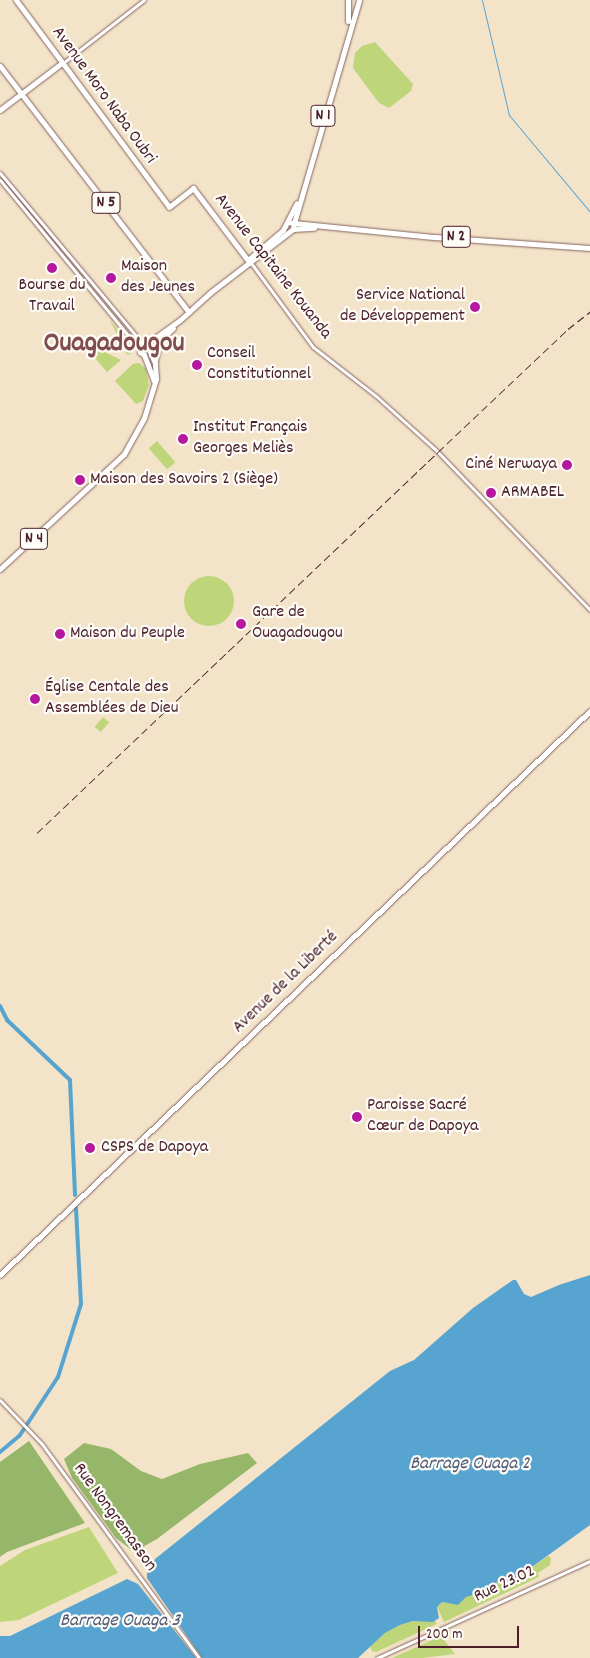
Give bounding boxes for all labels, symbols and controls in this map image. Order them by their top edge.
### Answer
street label: Avenue Moro Naba Oubri [46,23,160,169]
road number: N 1 [309,102,337,130]
road number: N 5 [91,190,121,217]
street label: Avenue Capitaine Kouanda [208,190,336,344]
road number: N 2 [441,223,471,250]
place label: Maison des Jeunes [121,257,195,300]
marker: Bourse du Travail [46,262,58,274]
marker: Maison des Jeunes [105,272,117,284]
place label: Bourse du Travail [19,276,85,318]
place label: Service National de Développement [340,286,465,328]
marker: Service National de Développement [469,301,481,313]
district label: Ouagadougou [43,328,185,362]
place label: Conseil Constitutionnel [207,344,311,386]
marker: Conseil Constitutionnel [191,359,203,371]
place label: Institut Français Georges Meliès [193,418,308,460]
marker: Institut Français Georges Meliès [177,433,189,445]
place label: Ciné Nerwaya [465,454,557,476]
marker: Ciné Nerwaya [561,459,573,471]
place label: Maison des Savoirs 2 (Siège) [90,469,278,491]
marker: Maison des Savoirs 2 (Siège) [74,474,86,486]
place label: ARMABEL [501,482,564,504]
marker: ARMABEL [485,487,497,499]
road number: N 4 [19,526,49,552]
place label: Gare de Ouagadougou [252,603,343,646]
marker: Gare de Ouagadougou [234,617,248,631]
place label: Maison du Peuple [70,623,185,645]
marker: Maison du Peuple [54,628,66,640]
place label: Église Centale des Assemblées de Dieu [45,678,178,721]
marker: Église Centale des Assemblées de Dieu [29,693,41,705]
street label: Avenue de la Liberté [229,927,343,1039]
place label: Paroisse Sacré Cœur de Dapoya [367,1096,478,1138]
marker: Paroisse Sacré Cœur de Dapoya [351,1111,363,1123]
place label: CSPS de Dapoya [101,1137,208,1159]
marker: CSPS de Dapoya [83,1141,97,1155]
water label: Barrage Ouaga 2 [410,1454,530,1476]
street label: Rue Nongremasson [67,1460,161,1576]
street label: Rue 23.02 [471,1561,539,1609]
water label: Barrage Ouaga 3 [60,1611,180,1633]
scale bar [420,1616,521,1648]
text: 200 m [426,1624,463,1646]

